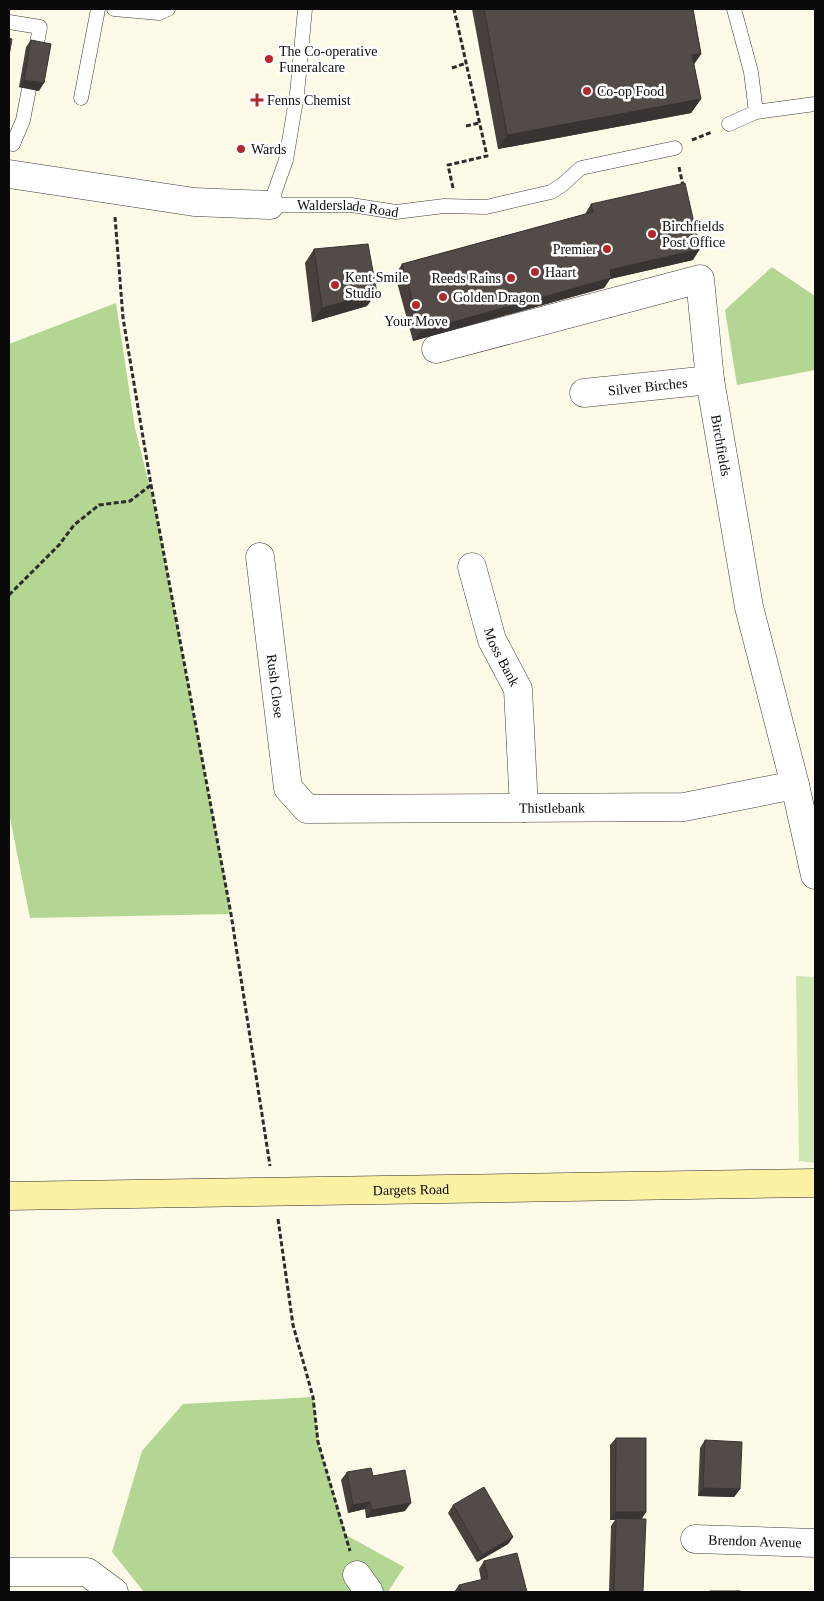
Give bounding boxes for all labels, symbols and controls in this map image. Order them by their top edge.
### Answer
place label: The Co-operative Funeralcare [279,44,377,75]
marker: The Co-operative Funeralcare [263,53,275,65]
place label: Co-op Food [597,84,664,99]
marker: Co-op Food [581,85,593,97]
place label: Fenns Chemist [267,93,351,108]
marker: Fenns Chemist [251,94,263,106]
place label: Wards [251,142,286,157]
marker: Wards [235,143,247,155]
street label: Walderslade Road [297,198,400,220]
place label: Birchfields Post Office [662,219,725,250]
marker: Birchfields Post Office [646,228,658,240]
place label: Premier [553,242,597,257]
marker: Premier [601,243,613,255]
place label: Haart [545,265,576,280]
marker: Haart [529,266,541,278]
place label: Kent Smile Studio [345,270,408,301]
place label: Reeds Rains [431,271,501,286]
marker: Reeds Rains [505,272,517,284]
marker: Kent Smile Studio [329,279,341,291]
place label: Golden Dragon [453,290,540,305]
marker: Golden Dragon [437,291,449,303]
marker: Your Move [410,299,422,311]
place label: Your Move [384,314,448,329]
street label: Silver Birches [607,375,688,398]
street label: Birchfields [709,413,734,477]
street label: Moss Bank [481,626,523,689]
street label: Rush Close [264,653,287,719]
street label: Thistlebank [519,800,585,815]
street label: Dargets Road [373,1181,449,1198]
street label: Brendon Avenue [708,1532,802,1550]

